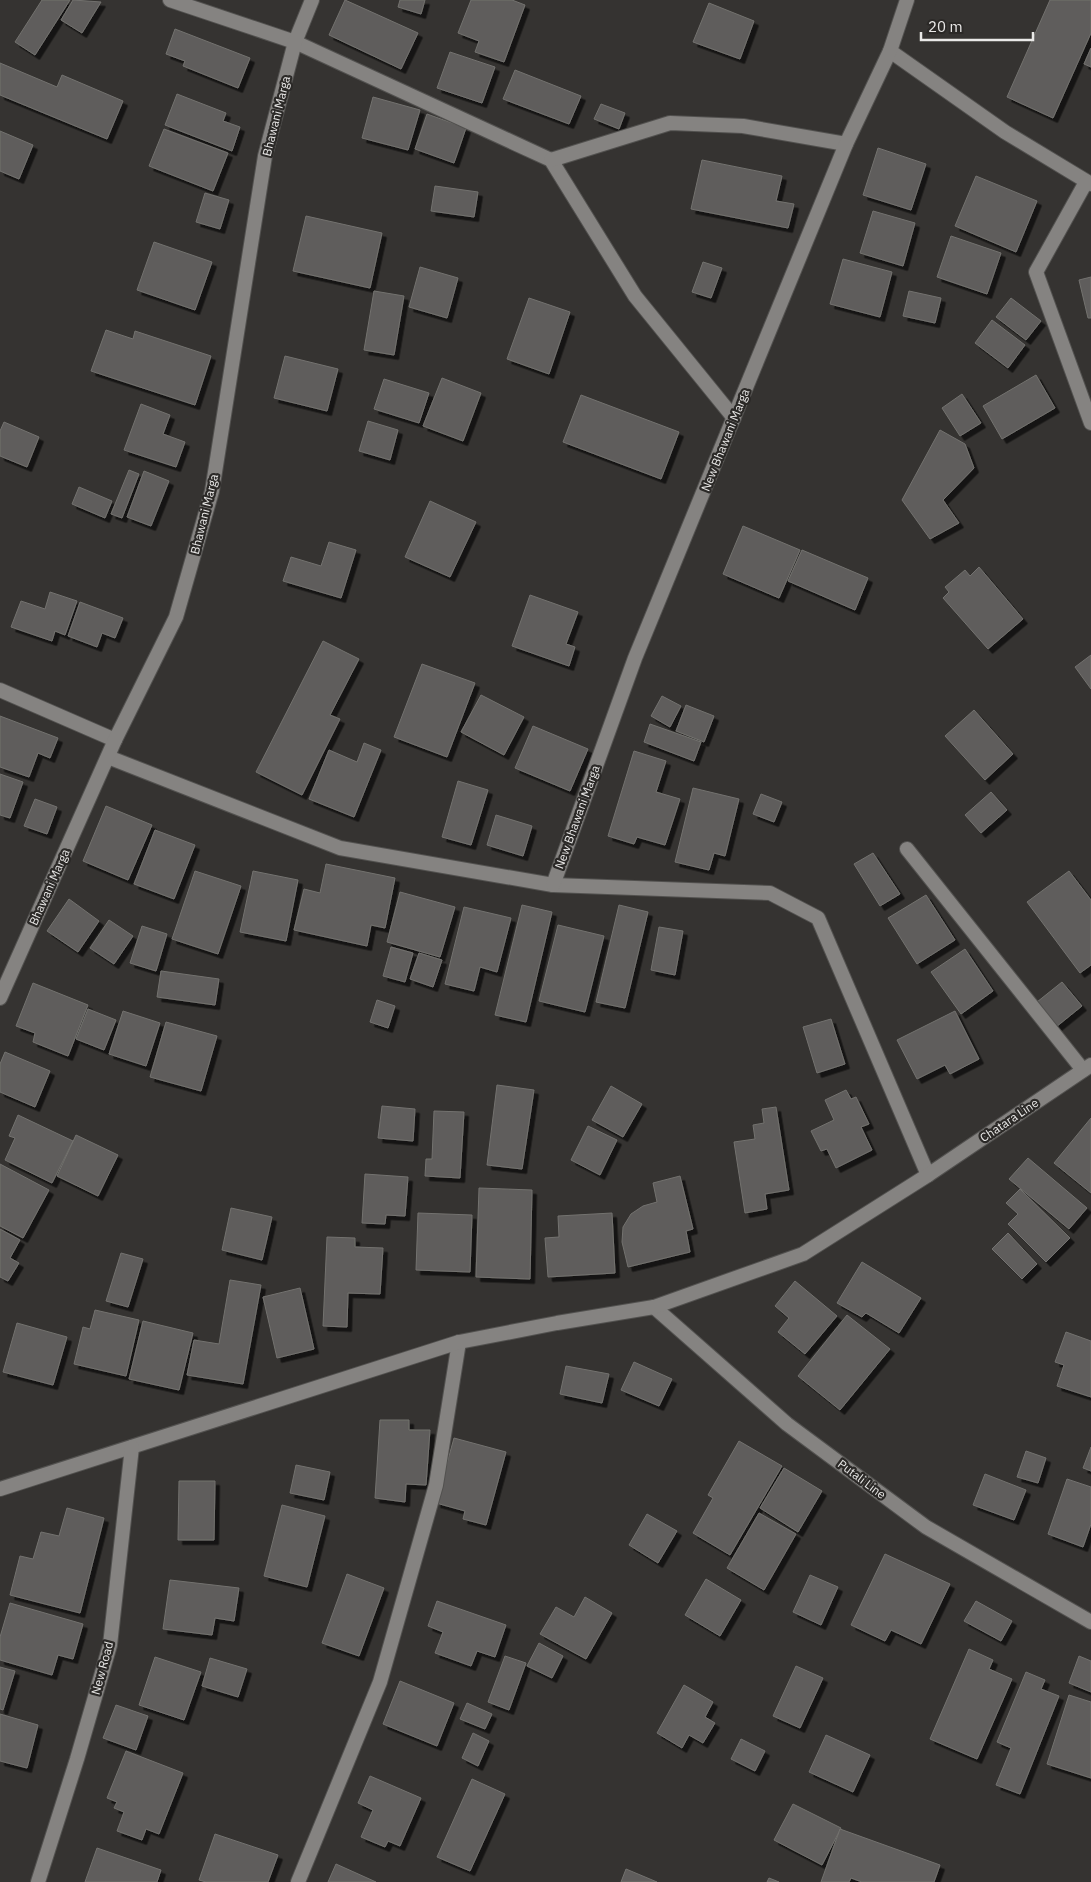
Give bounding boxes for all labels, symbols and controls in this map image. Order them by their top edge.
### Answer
scale bar [921,10,1034,42]
text: 20 m [928,17,963,36]
street label: Bhawani Marga [259,74,293,158]
street label: New Bhawani Marga [698,386,753,493]
street label: Bhawani Marga [187,472,221,556]
street label: New Bhawani Marga [551,763,603,871]
street label: Bhawani Marga [25,846,73,928]
street label: Chatara Line [977,1095,1041,1145]
street label: Putali Line [835,1456,889,1502]
street label: New Road [88,1640,116,1696]

